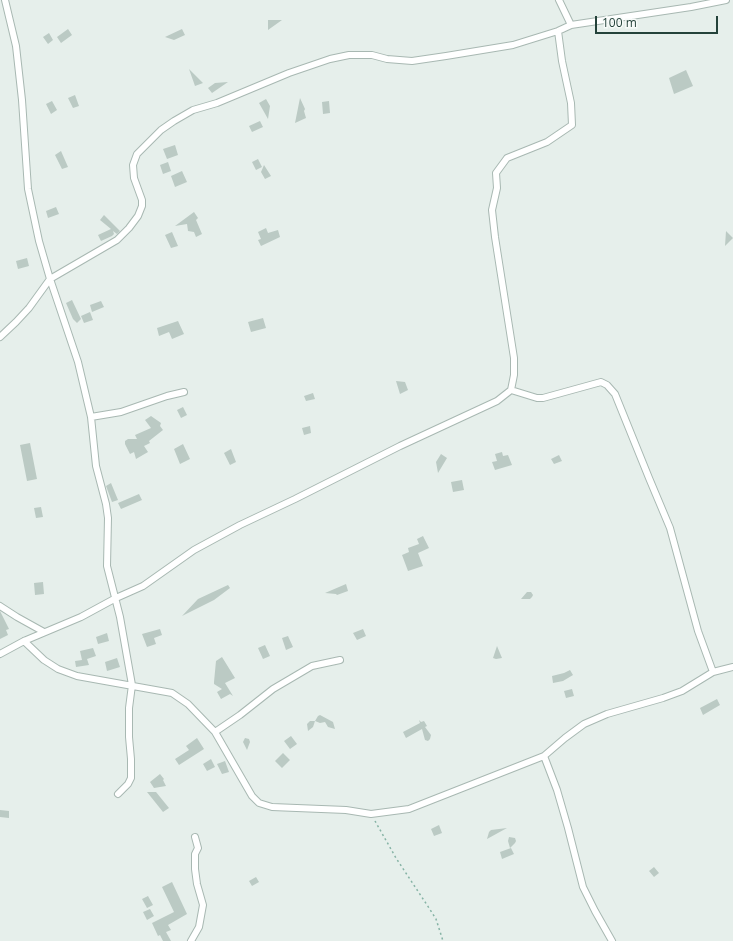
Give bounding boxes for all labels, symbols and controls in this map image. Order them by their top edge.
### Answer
scale bar [597,8,720,34]
text: 100 m [602,14,637,31]

